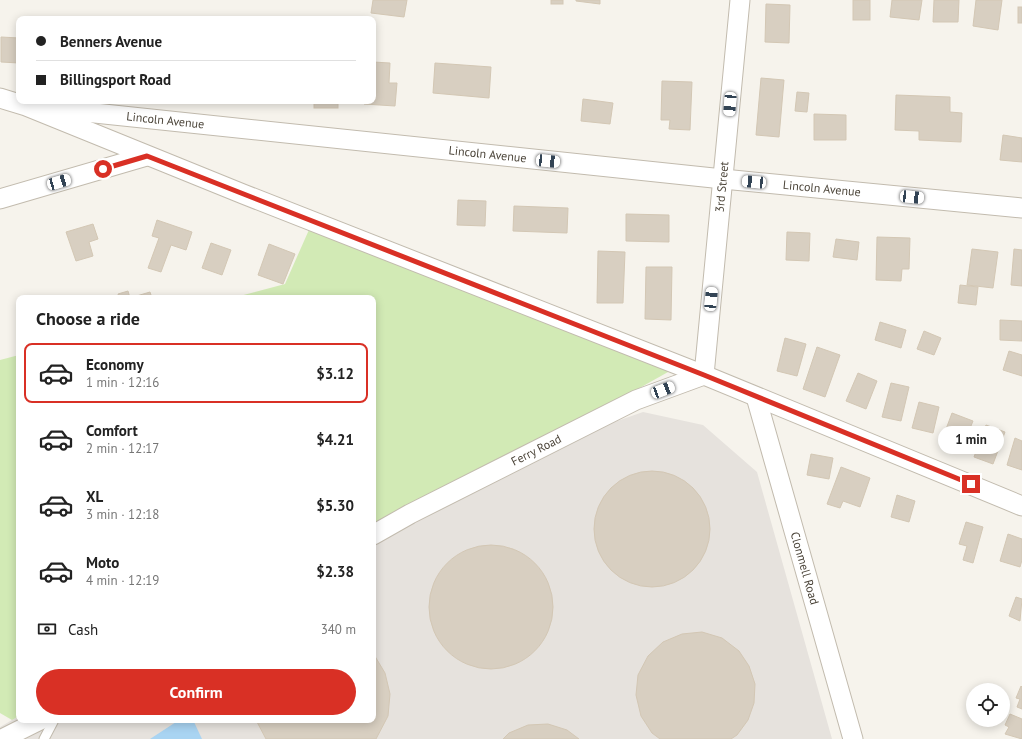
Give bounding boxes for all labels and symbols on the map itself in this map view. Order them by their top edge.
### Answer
car [723,92,737,116]
street label: Lincoln Avenue [126,108,205,131]
street label: Lincoln Avenue [448,142,527,165]
car [535,154,561,168]
route start [94,160,112,178]
street label: 3rd Street [712,161,731,213]
car [46,173,72,191]
car [742,175,766,189]
street label: Lincoln Avenue [782,177,861,199]
car [899,190,925,204]
car [704,286,718,312]
car [650,380,676,400]
callout: 1 min [938,426,1004,454]
street label: Ferry Road [508,431,564,469]
route end [962,475,980,493]
street label: Clonmell Road [788,530,822,606]

